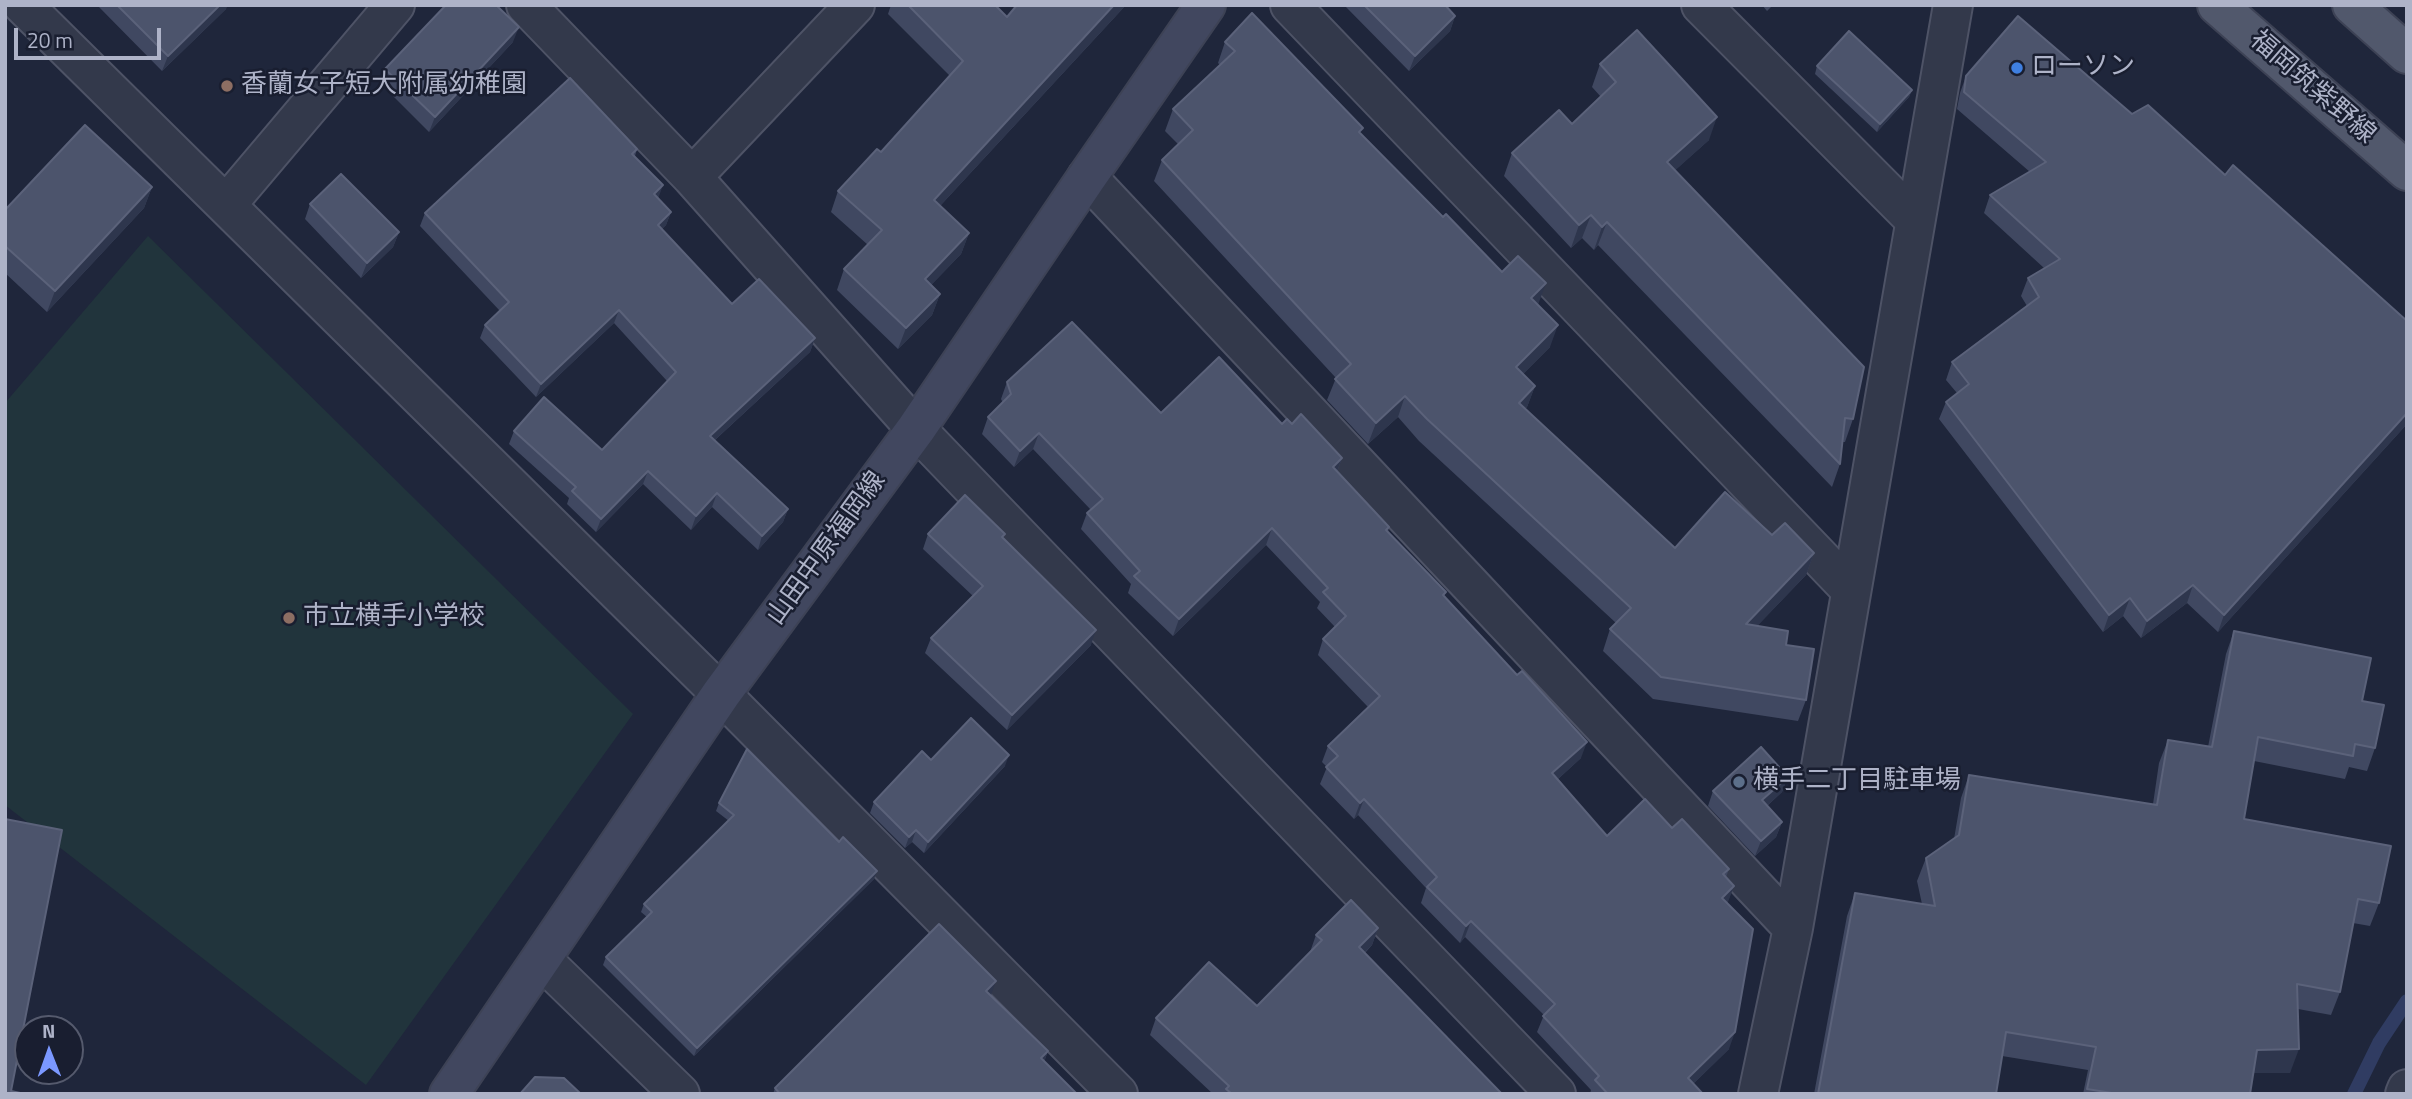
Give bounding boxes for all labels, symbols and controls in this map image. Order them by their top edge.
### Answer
scale bar [18,14,164,58]
text: 20 m [27,24,73,56]
street label: 福岡筑紫野線 [2243,25,2381,151]
place label: ローソン [2031,52,2135,84]
marker: ローソン [2009,60,2025,76]
place label: 香蘭女子短大附属幼稚園 [241,70,527,102]
marker: 香蘭女子短大附属幼稚園 [219,78,235,94]
street label: 山田中原福岡線 [761,466,893,632]
place label: 市立横手小学校 [303,602,485,634]
marker: 市立横手小学校 [281,610,297,626]
place label: 横手二丁目駐車場 [1753,766,1961,798]
marker: 横手二丁目駐車場 [1731,774,1747,790]
north arrow [14,1015,84,1085]
text: N [42,1016,55,1045]

